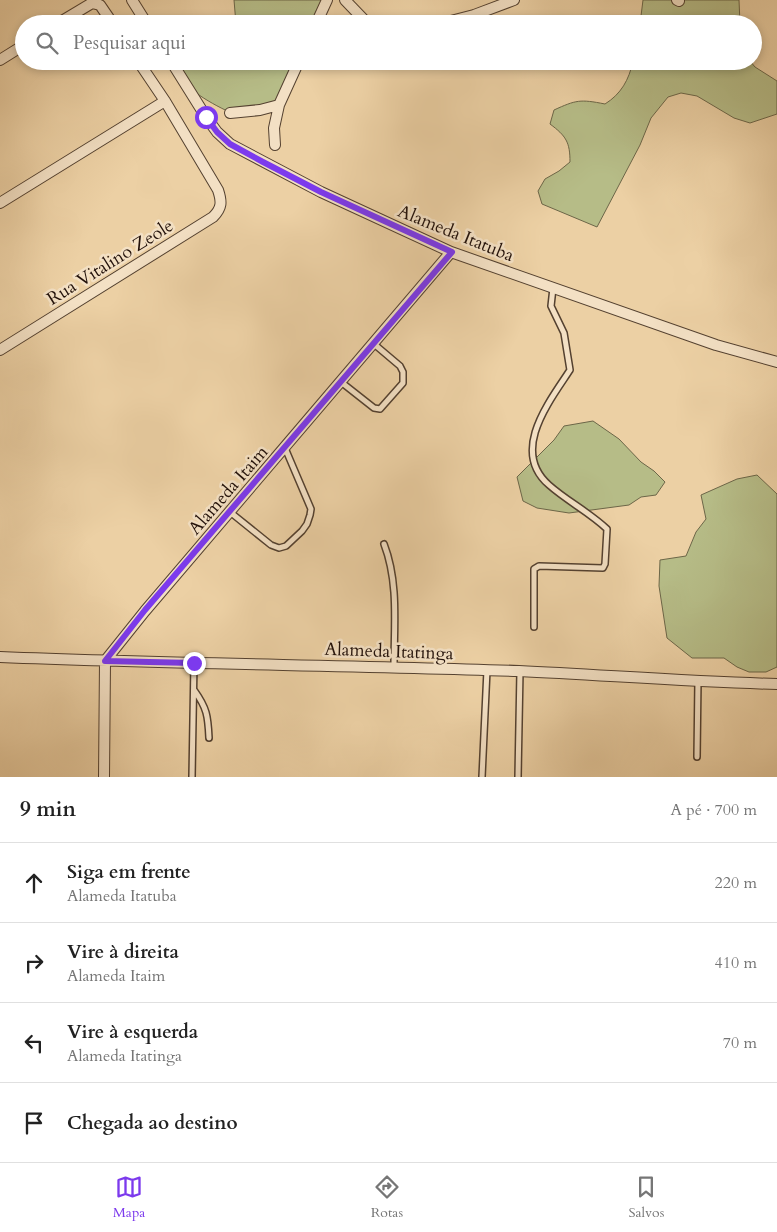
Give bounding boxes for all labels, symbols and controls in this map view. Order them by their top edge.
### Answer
search box [15,15,762,70]
icon: search [33,29,61,57]
text: Pesquisar aqui [73,30,186,56]
route start [195,106,218,129]
street label: Alameda Itatuba [394,199,518,268]
street label: Rua Vitalino Zeole [42,213,178,311]
street label: Alameda Itaim [183,440,275,540]
street label: Alameda Itatinga [324,637,454,666]
route end [183,652,206,675]
text: 9 min [20,795,76,824]
text: A pé · 700 m [670,799,757,821]
text: Siga em frente [67,859,191,885]
icon: ahead [20,869,48,897]
text: 220 m [715,872,757,894]
text: Alameda Itatuba [67,885,177,907]
text: Vire à direita [67,939,179,965]
icon: right [20,949,48,977]
text: 410 m [715,952,757,974]
text: Alameda Itaim [67,965,165,987]
text: Vire à esquerda [67,1019,198,1045]
icon: left [20,1029,48,1057]
text: 70 m [723,1032,757,1054]
text: Alameda Itatinga [67,1045,182,1067]
icon: arrive [20,1109,48,1137]
text: Chegada ao destino [67,1110,238,1136]
tab: Mapa [113,1173,145,1222]
tab: Rotas [371,1173,403,1222]
tab: Salvos [628,1173,664,1222]

